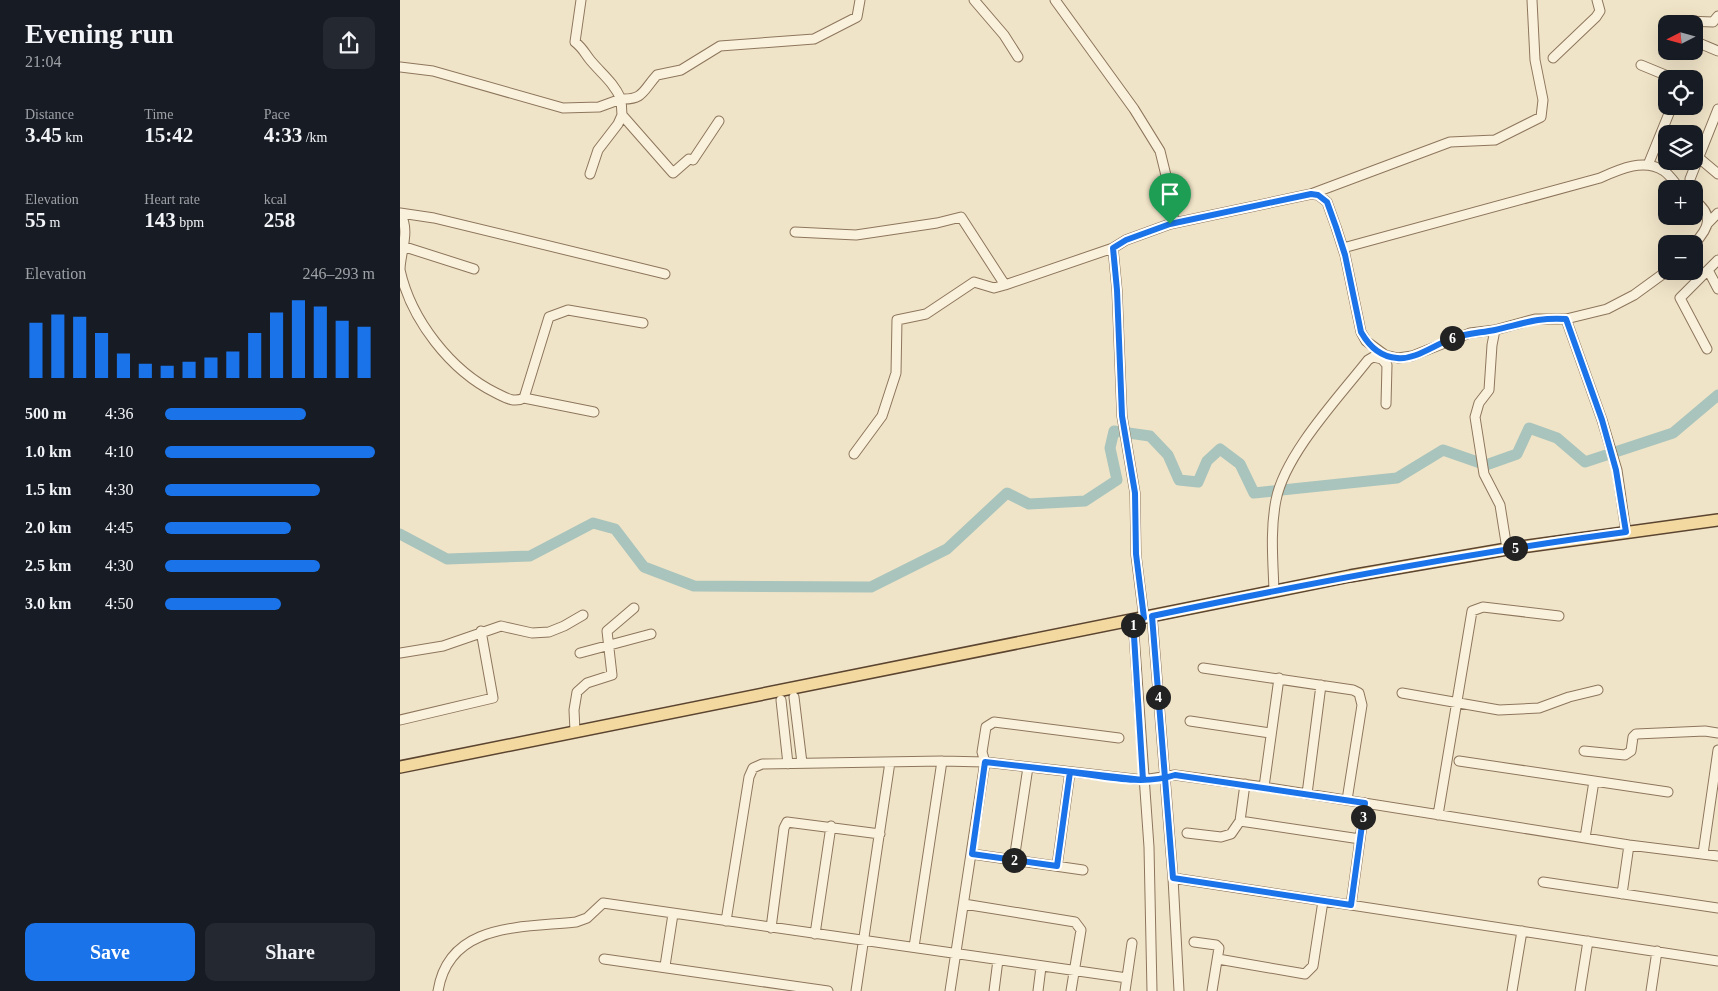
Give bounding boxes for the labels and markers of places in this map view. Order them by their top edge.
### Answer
pin [1149,173,1191,224]
pin: 6 [1440,326,1464,350]
pin: 5 [1502,536,1528,560]
pin: 1 [1120,612,1146,638]
pin: 4 [1146,684,1170,710]
pin: 3 [1350,804,1376,830]
pin: 2 [1002,848,1026,872]

